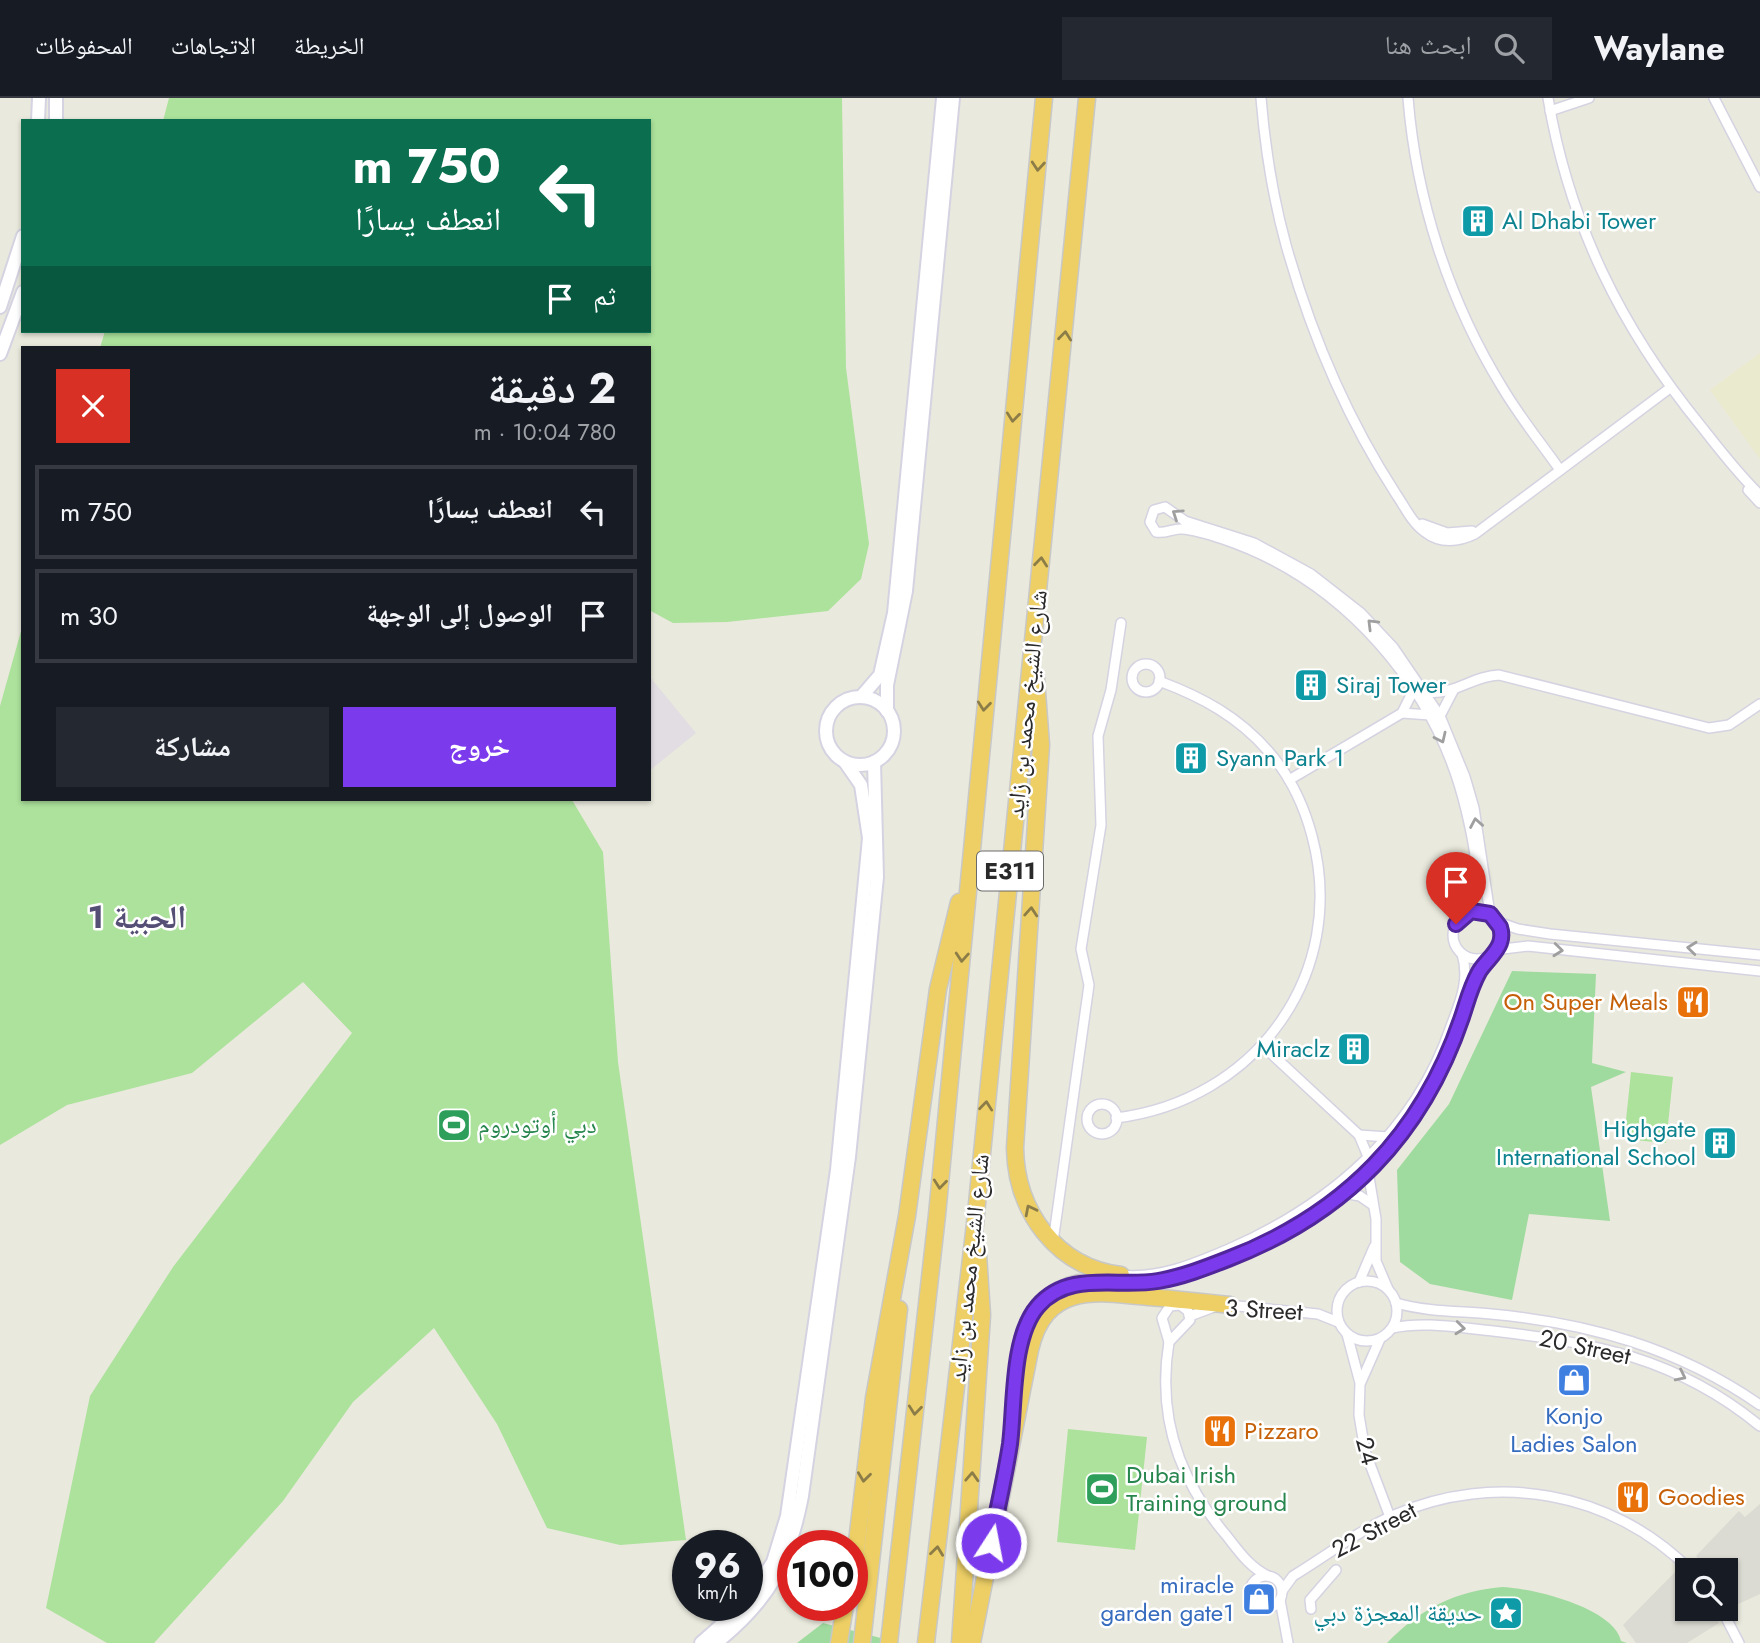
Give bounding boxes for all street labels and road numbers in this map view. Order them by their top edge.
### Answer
street label: شارع الشيخ محمد بن زايد [997,588,1056,820]
road number: E311 [977,852,1043,890]
street label: شارع الشيخ محمد بن زايد [939,1152,998,1384]
street label: 3 Street [1224,1290,1304,1329]
street label: 20 Street [1536,1320,1634,1373]
street label: 24 [1347,1433,1388,1469]
street label: 22 Street [1325,1492,1423,1567]

